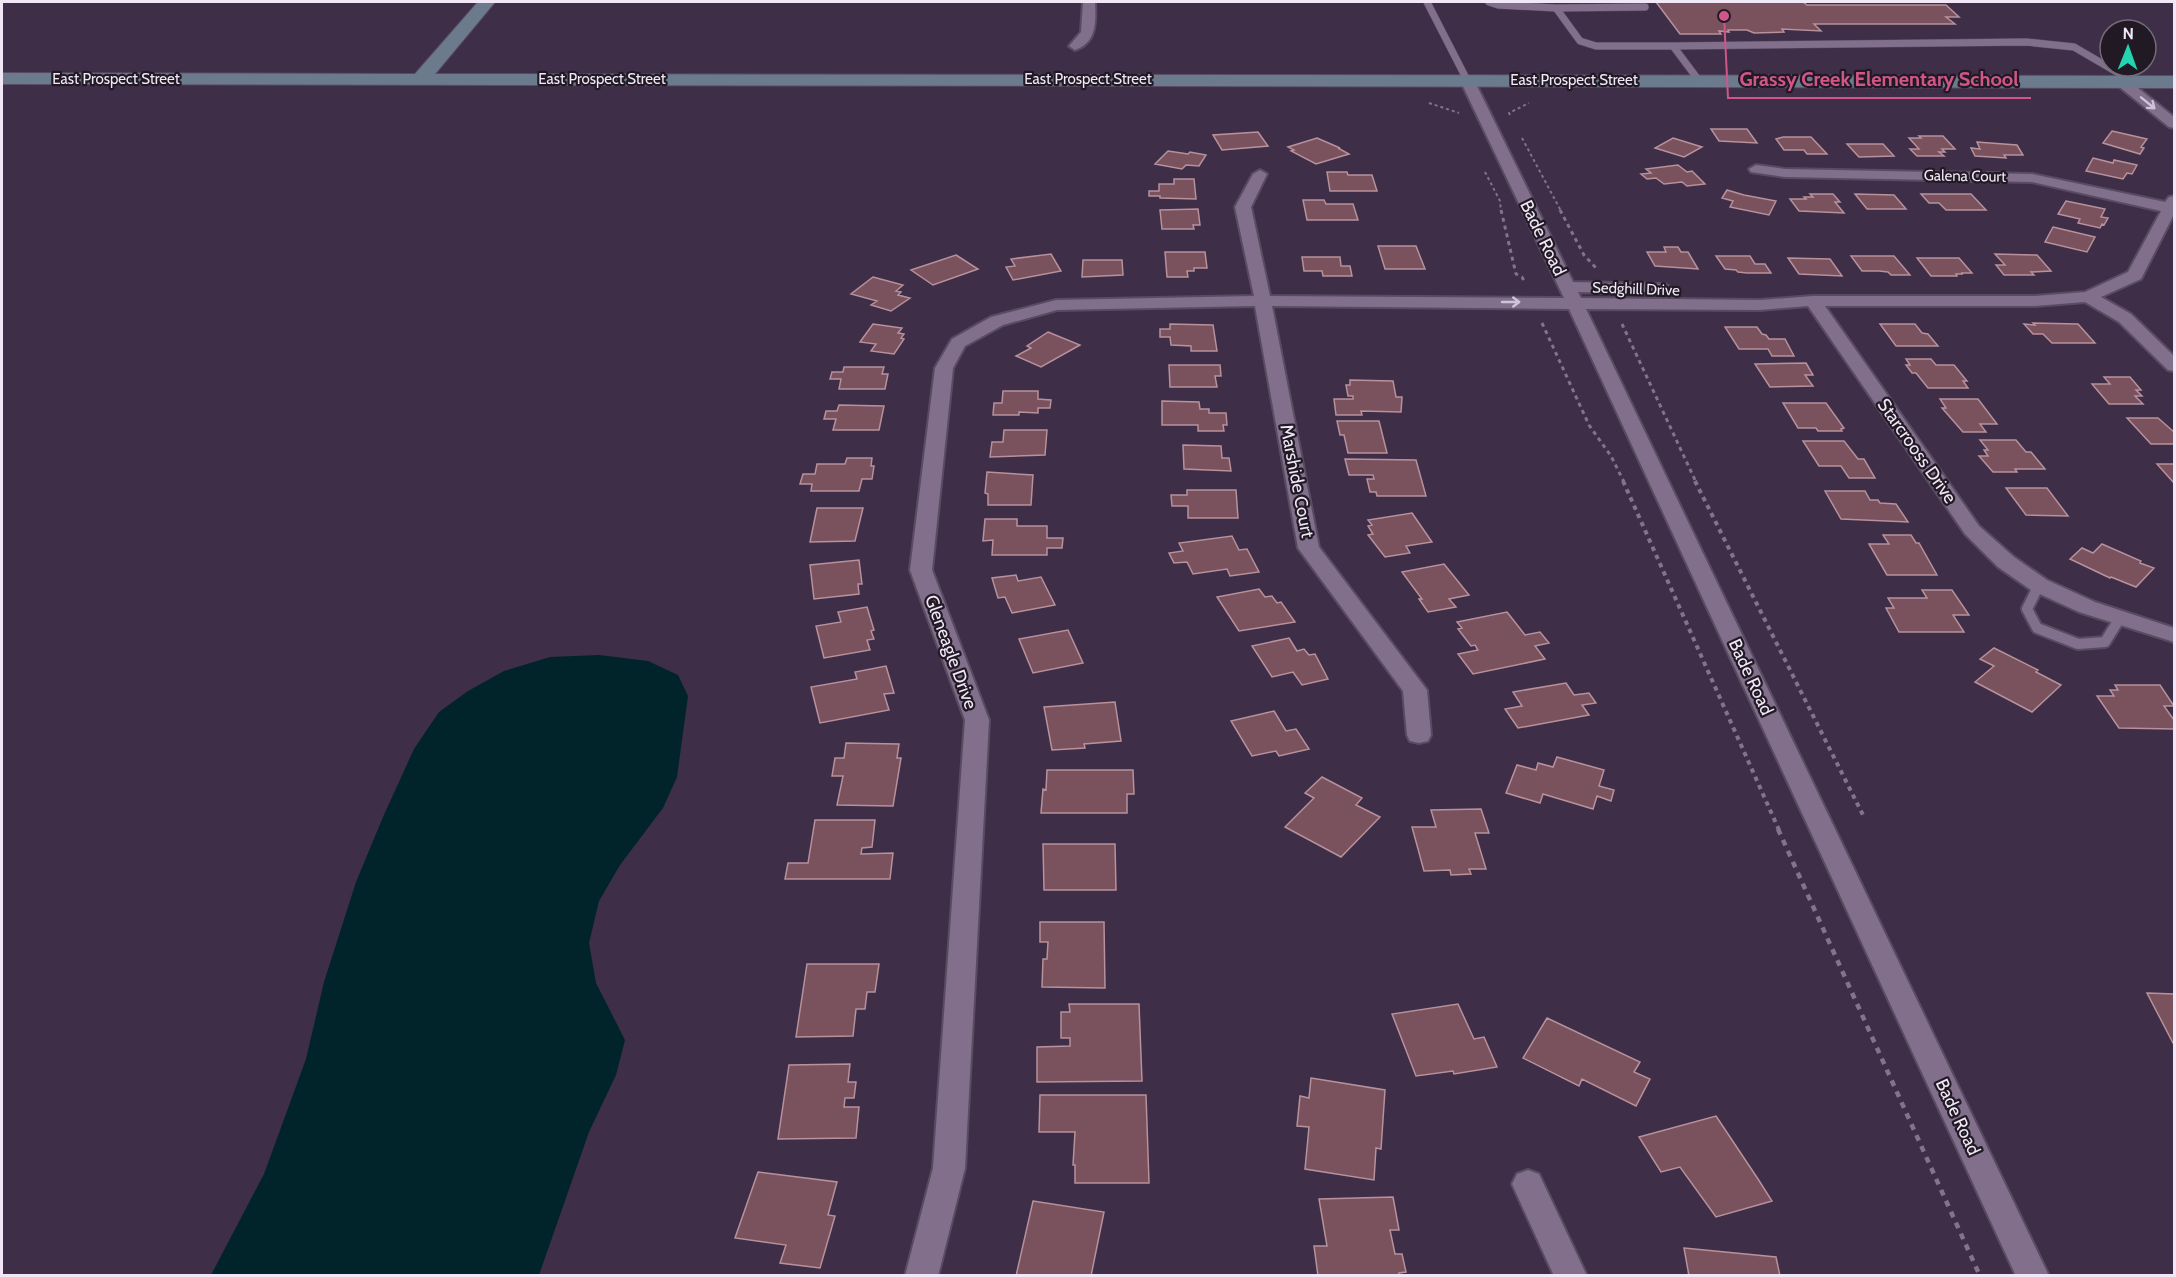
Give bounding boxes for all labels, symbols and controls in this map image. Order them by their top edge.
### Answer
north arrow [2098,18,2158,78]
text: N [2122,24,2134,43]
callout: Grassy Creek Elementary School [1728,60,2031,98]
text: Grassy Creek Elementary School [1739,67,2019,91]
street label: East Prospect Street [52,70,180,88]
street label: East Prospect Street [538,70,666,88]
street label: East Prospect Street [1024,70,1152,88]
street label: East Prospect Street [1510,71,1638,89]
one-way arrow [2140,97,2156,110]
street label: Galena Court [1924,166,2006,186]
street label: Bade Road [1515,196,1571,280]
street label: Sedghill Drive [1592,278,1680,300]
one-way arrow [1500,296,1520,308]
street label: Starcrooss Drive [1873,394,1961,508]
street label: Marshide Court [1275,422,1319,540]
street label: Gleneagle Drive [920,592,982,712]
street label: Bade Road [1724,635,1778,719]
street label: Bade Road [1931,1075,1985,1159]

